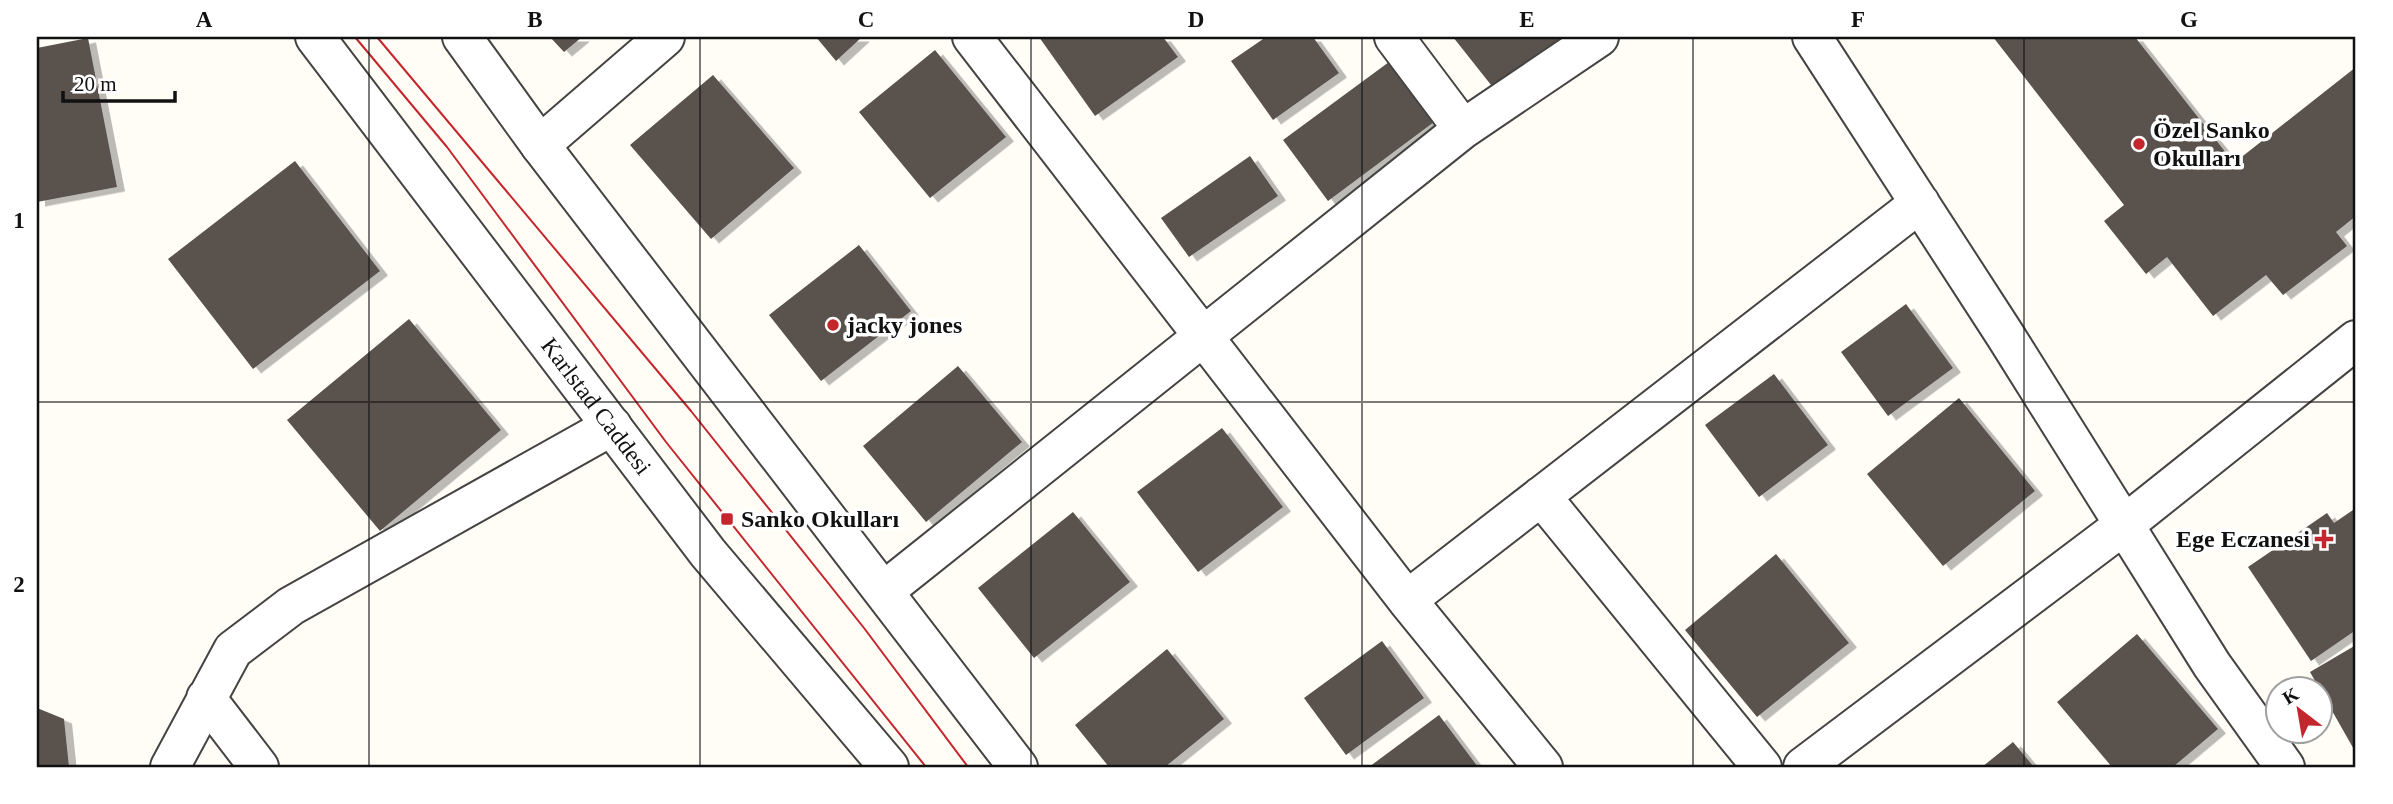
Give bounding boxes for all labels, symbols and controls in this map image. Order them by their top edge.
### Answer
text: A [196,7,213,32]
text: B [527,7,543,32]
text: C [858,7,874,32]
text: D [1188,7,1204,32]
text: E [1519,7,1535,32]
text: F [1851,7,1865,32]
text: G [2180,7,2198,32]
scale bar [63,60,175,104]
text: 20 m [74,72,117,96]
place label: Özel Sanko Okulları [2153,117,2270,171]
marker: Özel Sanko Okulları [2131,136,2147,152]
text: 1 [13,208,25,233]
place label: jacky jones [846,312,962,338]
marker: jacky jones [825,317,841,333]
street label: Karlstad Caddesi [536,333,657,480]
place label: Sanko Okulları [741,506,899,532]
marker: Sanko Okulları [719,511,735,527]
place label: Ege Eczanesi [2176,526,2310,552]
marker: Ege Eczanesi [2316,531,2332,547]
text: 2 [13,572,25,597]
north arrow [2264,674,2334,744]
text: K [2279,683,2302,709]

